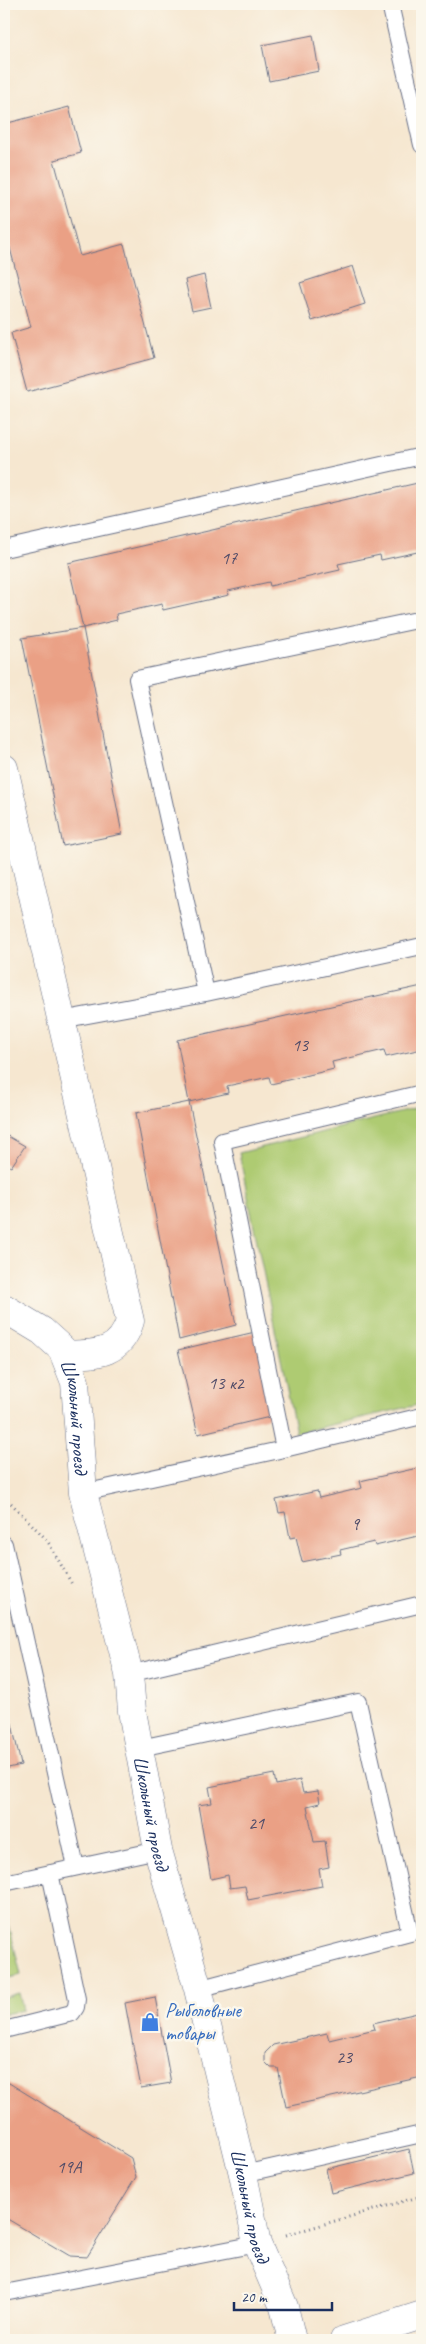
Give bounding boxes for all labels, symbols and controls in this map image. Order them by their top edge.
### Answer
house number: 17 [221,547,238,569]
house number: 13 [292,1034,310,1056]
street label: Школьный проезд [54,1355,94,1477]
house number: 13 к2 [208,1372,246,1394]
house number: 9 [351,1513,361,1535]
street label: Школьный проезд [128,1754,176,1875]
house number: 21 [248,1812,265,1834]
place label: Рыболовные товары [165,1998,242,2046]
shop icon: Рыболовные товары [139,2011,161,2033]
house number: 23 [336,2046,354,2068]
street label: Школьный проезд [224,2146,276,2269]
house number: 19А [56,2156,83,2178]
scale bar [234,2279,331,2311]
text: 20 m [241,2288,268,2307]

